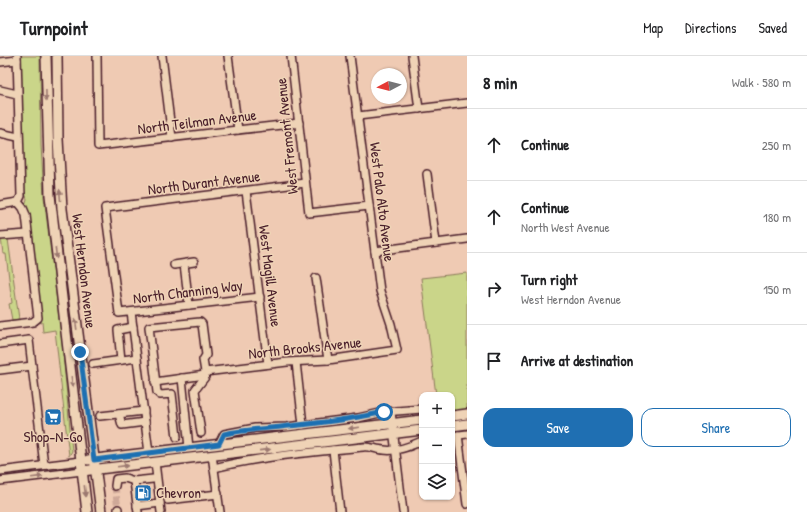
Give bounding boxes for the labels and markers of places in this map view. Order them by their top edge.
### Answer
supermarket icon: Shop-N-Go [43,407,63,427]
place label: Shop-N-Go [24,426,83,447]
place label: Chevron [156,482,201,503]
fuel station icon: Chevron [133,483,153,503]

